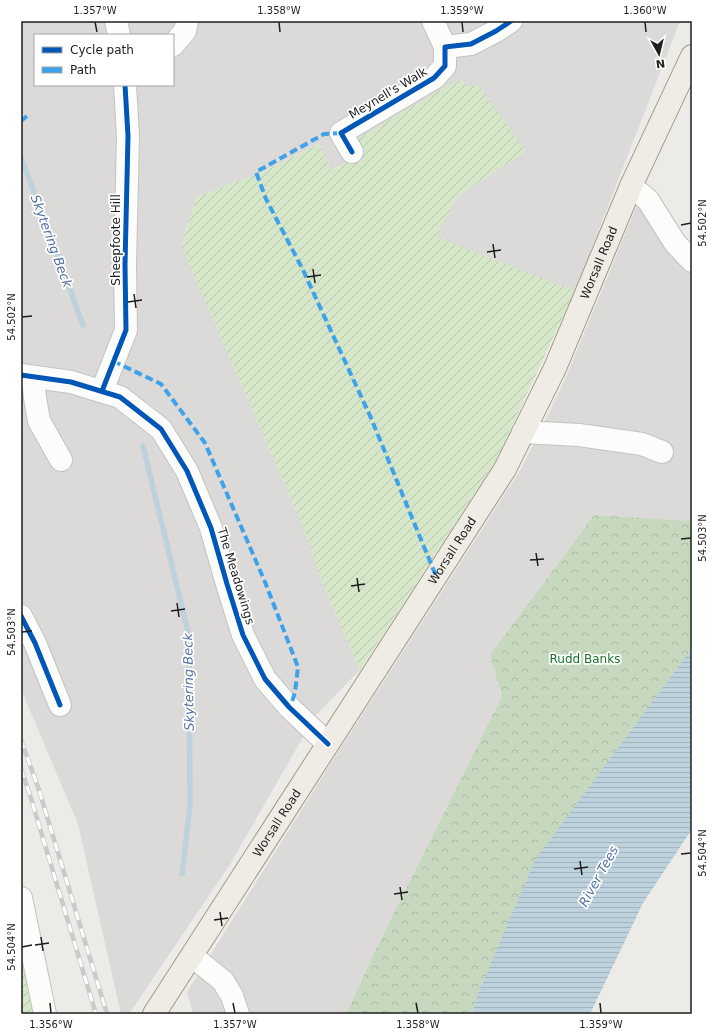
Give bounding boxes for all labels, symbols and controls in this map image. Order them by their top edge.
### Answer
text: 1.357°W [73,5,117,16]
text: 1.358°W [257,5,301,16]
text: 1.359°W [440,5,484,16]
text: 1.360°W [623,5,667,16]
legend [34,34,174,86]
north arrow [639,34,679,74]
text: Cycle path [70,43,134,57]
text: N [655,56,666,70]
text: Path [70,63,96,77]
street label: Meynell's Walk [346,64,430,122]
water label: Skytering Beck [28,193,75,290]
street label: Sheepfoote Hill [109,194,123,286]
text: 54.502°N [697,199,708,247]
street label: Worsall Road [578,224,620,301]
text: 54.502°N [6,293,17,341]
street label: Worsall Road [425,514,479,587]
text: 54.503°N [697,514,708,562]
street label: The Meadowings [214,525,257,626]
text: 54.503°N [6,608,17,656]
water label: Skytering Beck [180,633,197,731]
park label: Rudd Banks [550,652,620,666]
street label: Worsall Road [250,787,304,860]
text: 54.504°N [697,829,708,877]
water label: River Tees [576,843,621,909]
text: 54.504°N [6,923,17,971]
text: 1.356°W [29,1019,73,1030]
text: 1.357°W [213,1019,257,1030]
text: 1.358°W [396,1019,440,1030]
text: 1.359°W [579,1019,623,1030]

